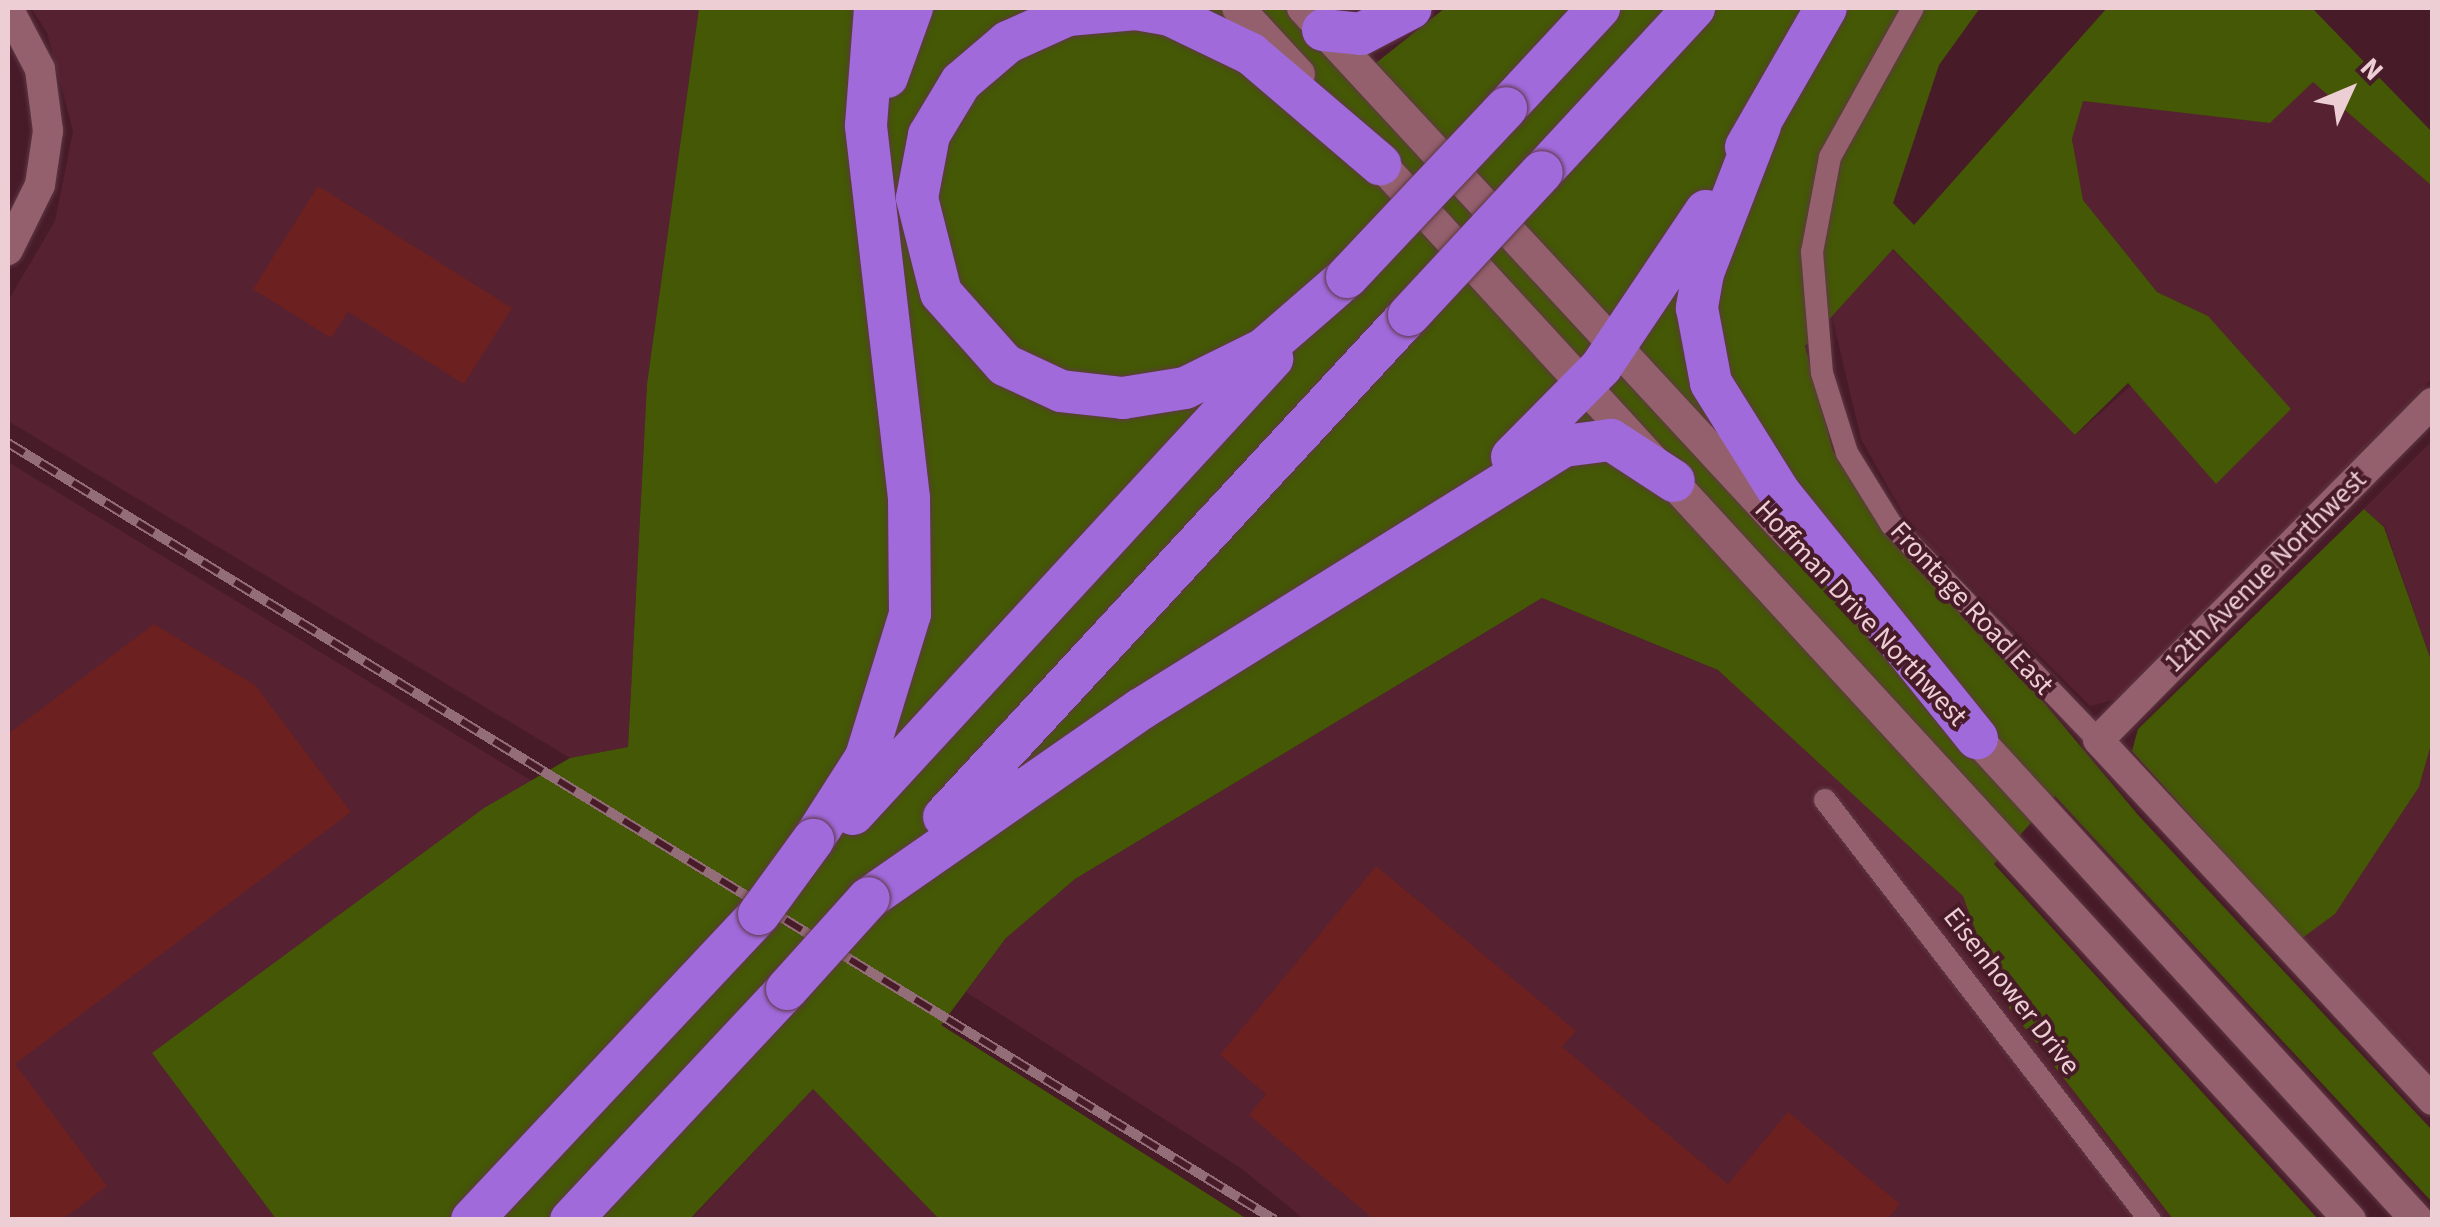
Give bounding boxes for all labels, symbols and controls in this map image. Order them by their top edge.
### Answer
north arrow [2300,40,2400,140]
text: N [2351,49,2392,90]
street label: 12th Avenue Northwest [2157,463,2373,679]
street label: Hoffman Drive Northwest [1748,493,1974,733]
street label: Frontage Road East [1883,514,2061,702]
street label: Eisenhower Drive [1936,901,2088,1081]

